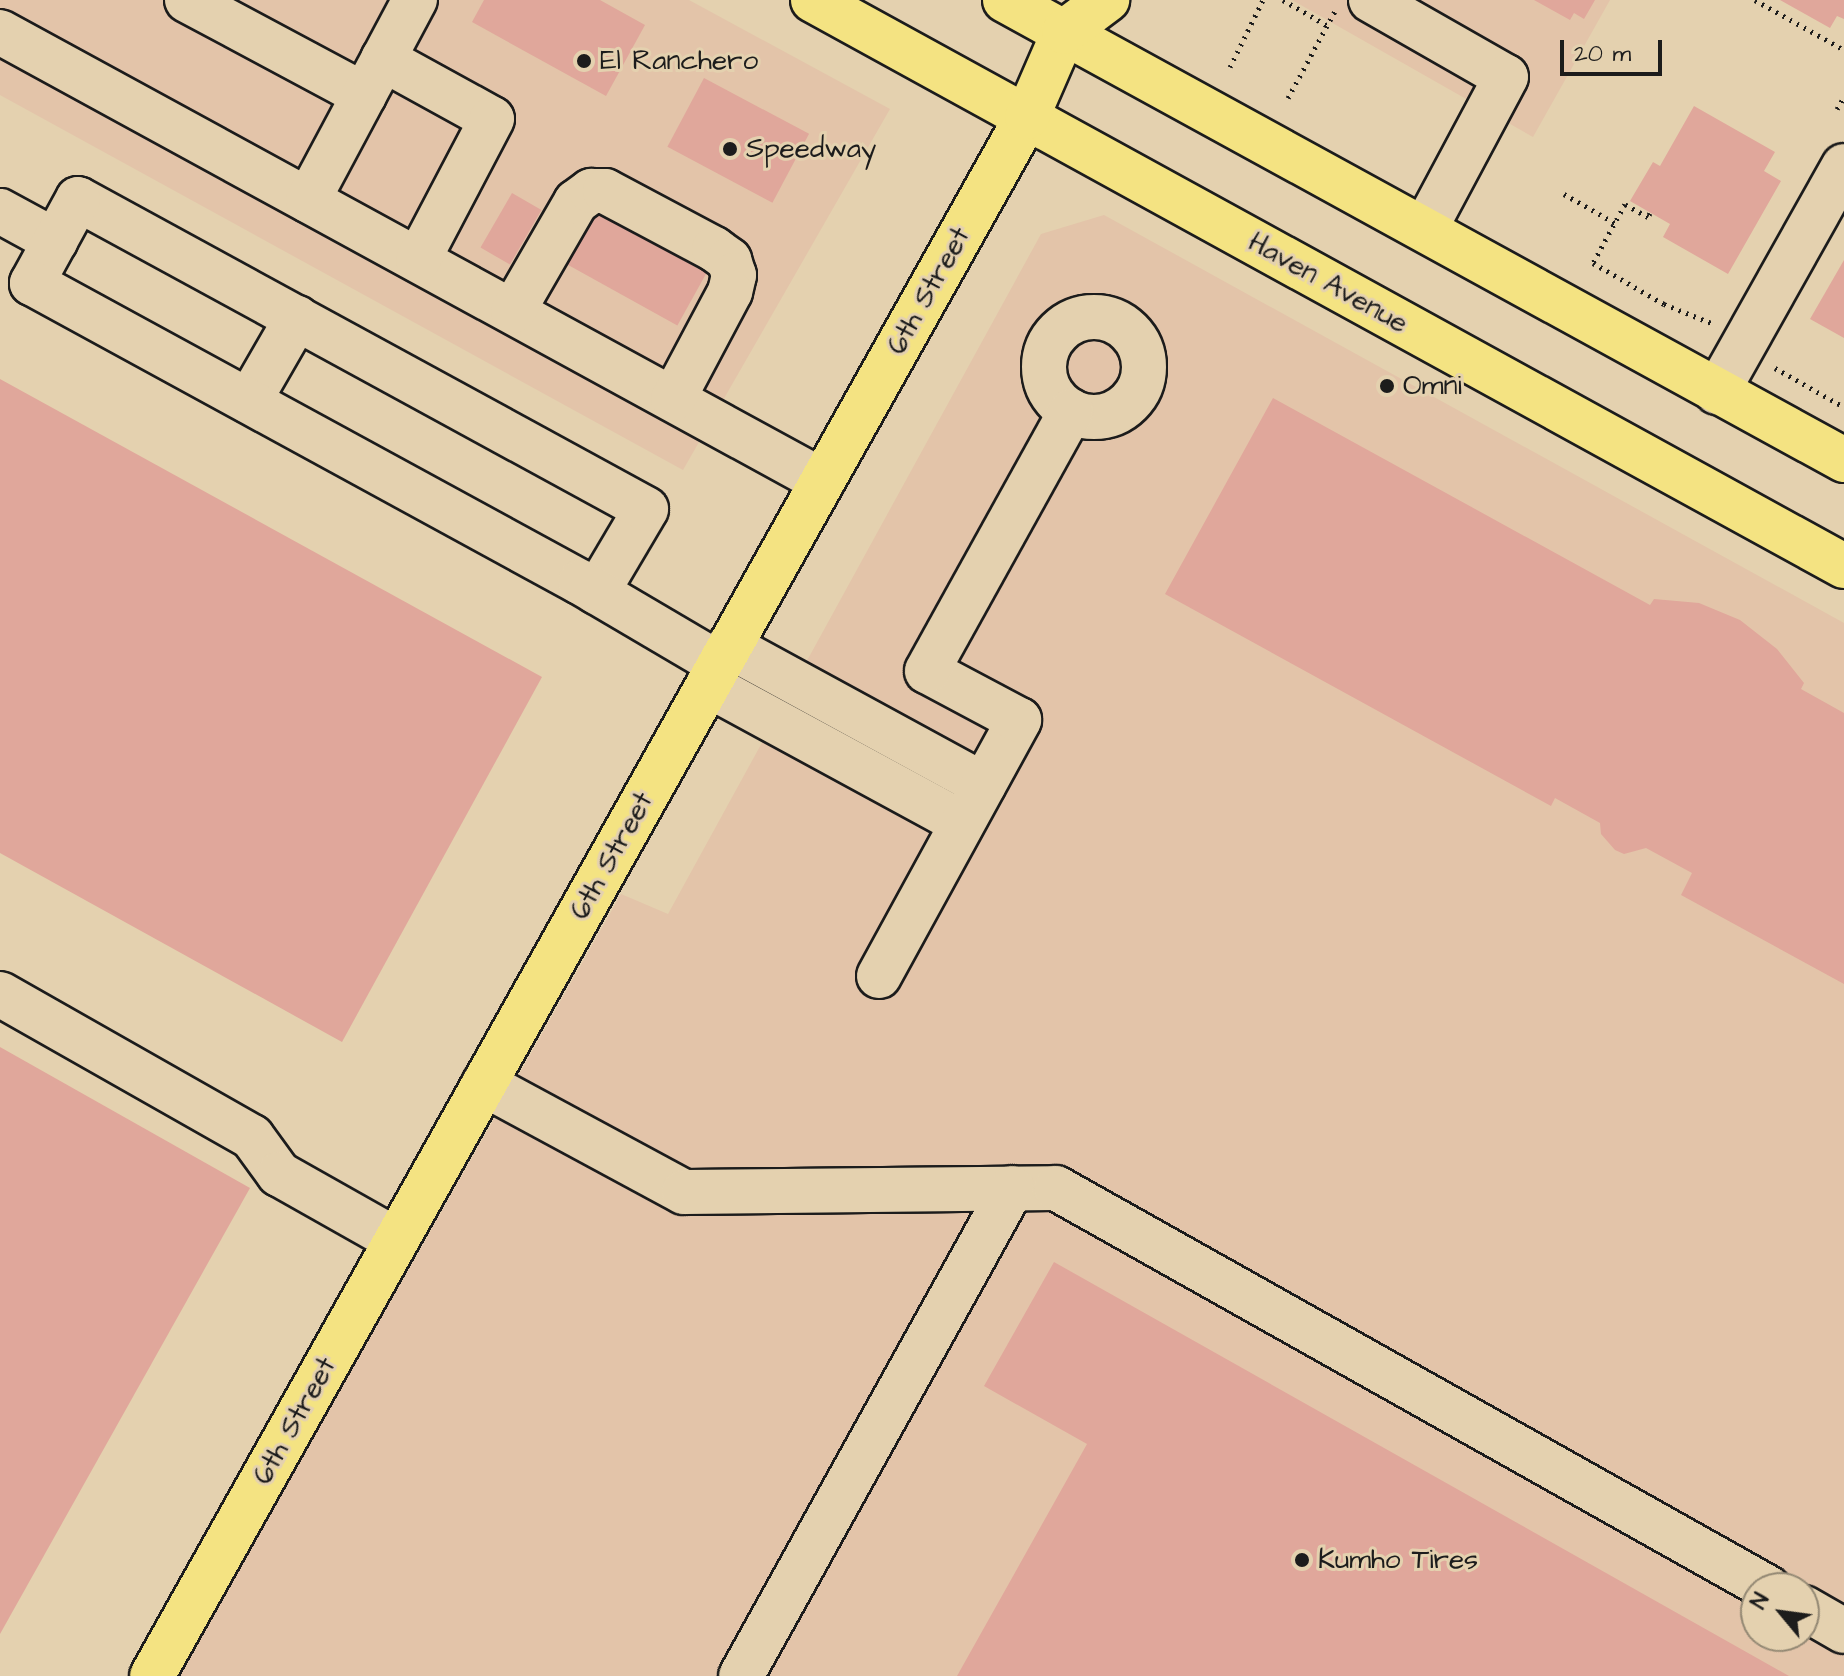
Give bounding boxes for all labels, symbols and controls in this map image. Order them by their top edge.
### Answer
scale bar [1564,24,1666,74]
text: 20 m [1574,37,1631,71]
place label: El Ranchero [600,44,758,78]
marker: El Ranchero [575,52,593,70]
place label: Speedway [746,132,876,166]
marker: Speedway [721,140,739,158]
street label: 6th Street [880,221,978,361]
street label: Haven Avenue [1242,225,1414,341]
place label: Omni [1403,369,1462,403]
marker: Omni [1378,377,1396,395]
street label: 6th Street [563,786,661,926]
street label: 6th Street [246,1351,344,1491]
place label: Kumho Tires [1318,1543,1478,1577]
marker: Kumho Tires [1293,1551,1311,1569]
north arrow [1740,1572,1820,1652]
text: N [1743,1588,1777,1615]

